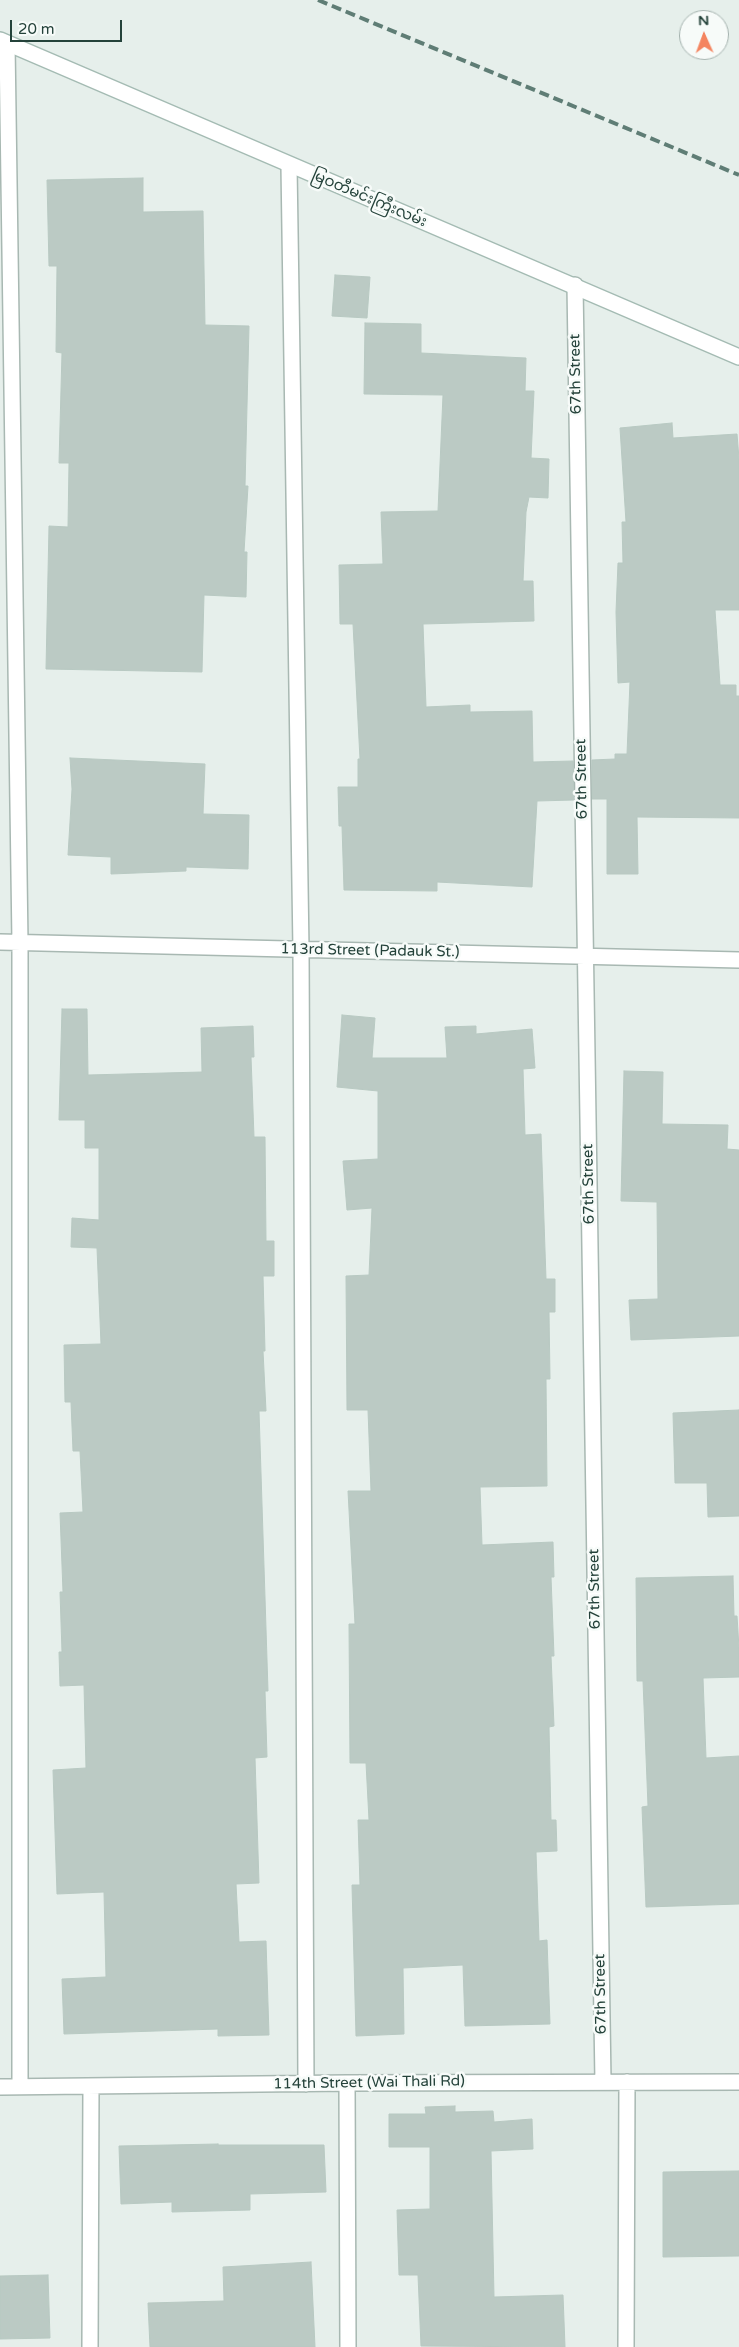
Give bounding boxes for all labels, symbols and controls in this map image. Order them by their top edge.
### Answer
scale bar [12,10,125,42]
north arrow [679,10,729,60]
text: N [698,12,709,29]
text: 20 m [18,20,55,38]
street label: မြဝတီမင်းကြီးလမ်း [309,167,429,231]
street label: 67th Street [566,334,586,414]
street label: 67th Street [572,739,592,819]
street label: 113rd Street (Padauk St.) [280,940,460,962]
street label: 67th Street [579,1144,599,1224]
street label: 67th Street [585,1549,605,1629]
street label: 67th Street [591,1954,611,2034]
street label: 114th Street (Wai Thali Rd) [273,2072,465,2094]

